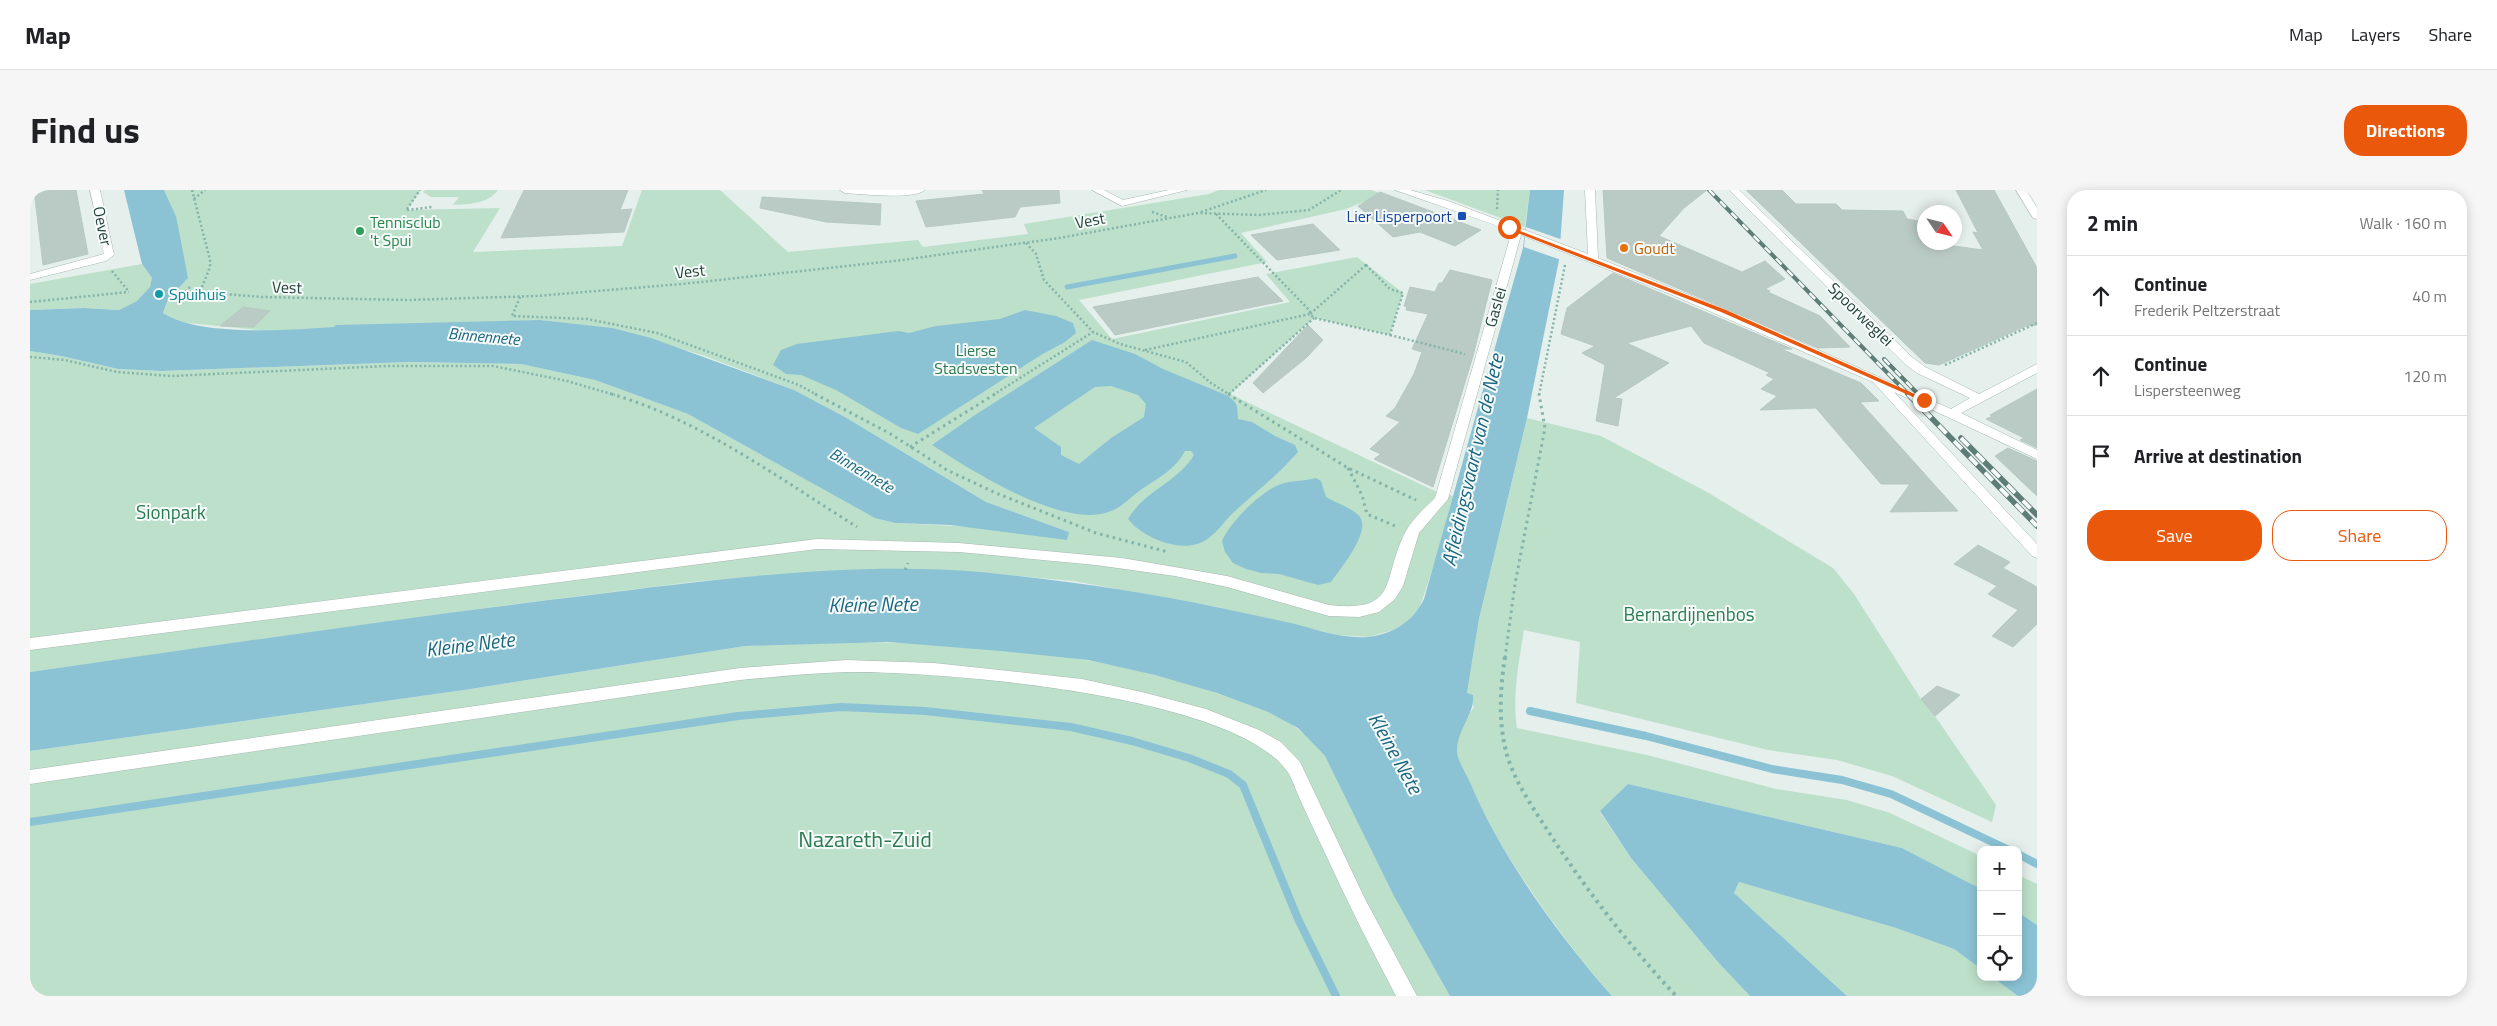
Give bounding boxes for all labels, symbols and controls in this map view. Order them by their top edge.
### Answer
text: Map [25,17,71,53]
text: Map [2289,21,2323,48]
text: Layers [2351,21,2400,48]
text: Share [2428,21,2472,48]
text: Find us [30,103,140,157]
button: Directions [2344,105,2467,156]
street label: Oever [87,204,119,248]
place label: Lier Lisperpoort [1347,204,1452,228]
north arrow [1917,205,1962,250]
street label: Vest [1073,206,1107,234]
text: 2 min [2087,207,2138,239]
place label: Tennisclub 't Spui [370,210,441,252]
marker: Lier Lisperpoort [1456,210,1468,222]
text: Walk · 160 m [2359,211,2447,235]
route start [1498,216,1521,239]
marker: Tennisclub 't Spui [354,225,366,237]
place label: Goudt [1634,236,1675,260]
marker: Goudt [1618,242,1630,254]
street label: Vest [674,257,707,284]
text: Continue [2134,269,2207,298]
street label: Vest [272,274,303,300]
street label: Spoorweglei [1823,276,1899,352]
place label: Spuihuis [169,282,226,306]
icon: ahead [2087,282,2115,310]
street label: Gaslei [1478,284,1512,330]
text: 40 m [2412,284,2447,308]
marker: Spuihuis [153,288,165,300]
text: Frederik Peltzerstraat [2134,298,2280,322]
water label: Binnennete [447,321,522,351]
park label: Lierse Stadsvesten [934,338,1018,380]
water label: Afleidingsvaart van de Nete [1433,349,1512,569]
text: Continue [2134,349,2207,378]
icon: ahead [2087,362,2115,390]
text: 120 m [2403,364,2447,388]
text: Lispersteenweg [2134,378,2241,402]
route end [1913,389,1936,412]
water label: Binnennete [825,441,900,500]
text: Arrive at destination [2134,441,2302,470]
icon: arrive [2087,442,2115,470]
park label: Sionpark [136,497,206,526]
button: Save [2087,510,2262,561]
button: Share [2272,510,2447,561]
water label: Kleine Nete [828,588,920,620]
park label: Bernardijnenbos [1623,599,1755,628]
water label: Kleine Nete [424,623,518,665]
water label: Kleine Nete [1361,707,1432,801]
park label: Nazareth-Zuid [798,822,932,856]
map controls [1977,846,2022,981]
button: + [1977,846,2022,891]
button: − [1977,891,2022,936]
button: locate [1977,936,2022,981]

